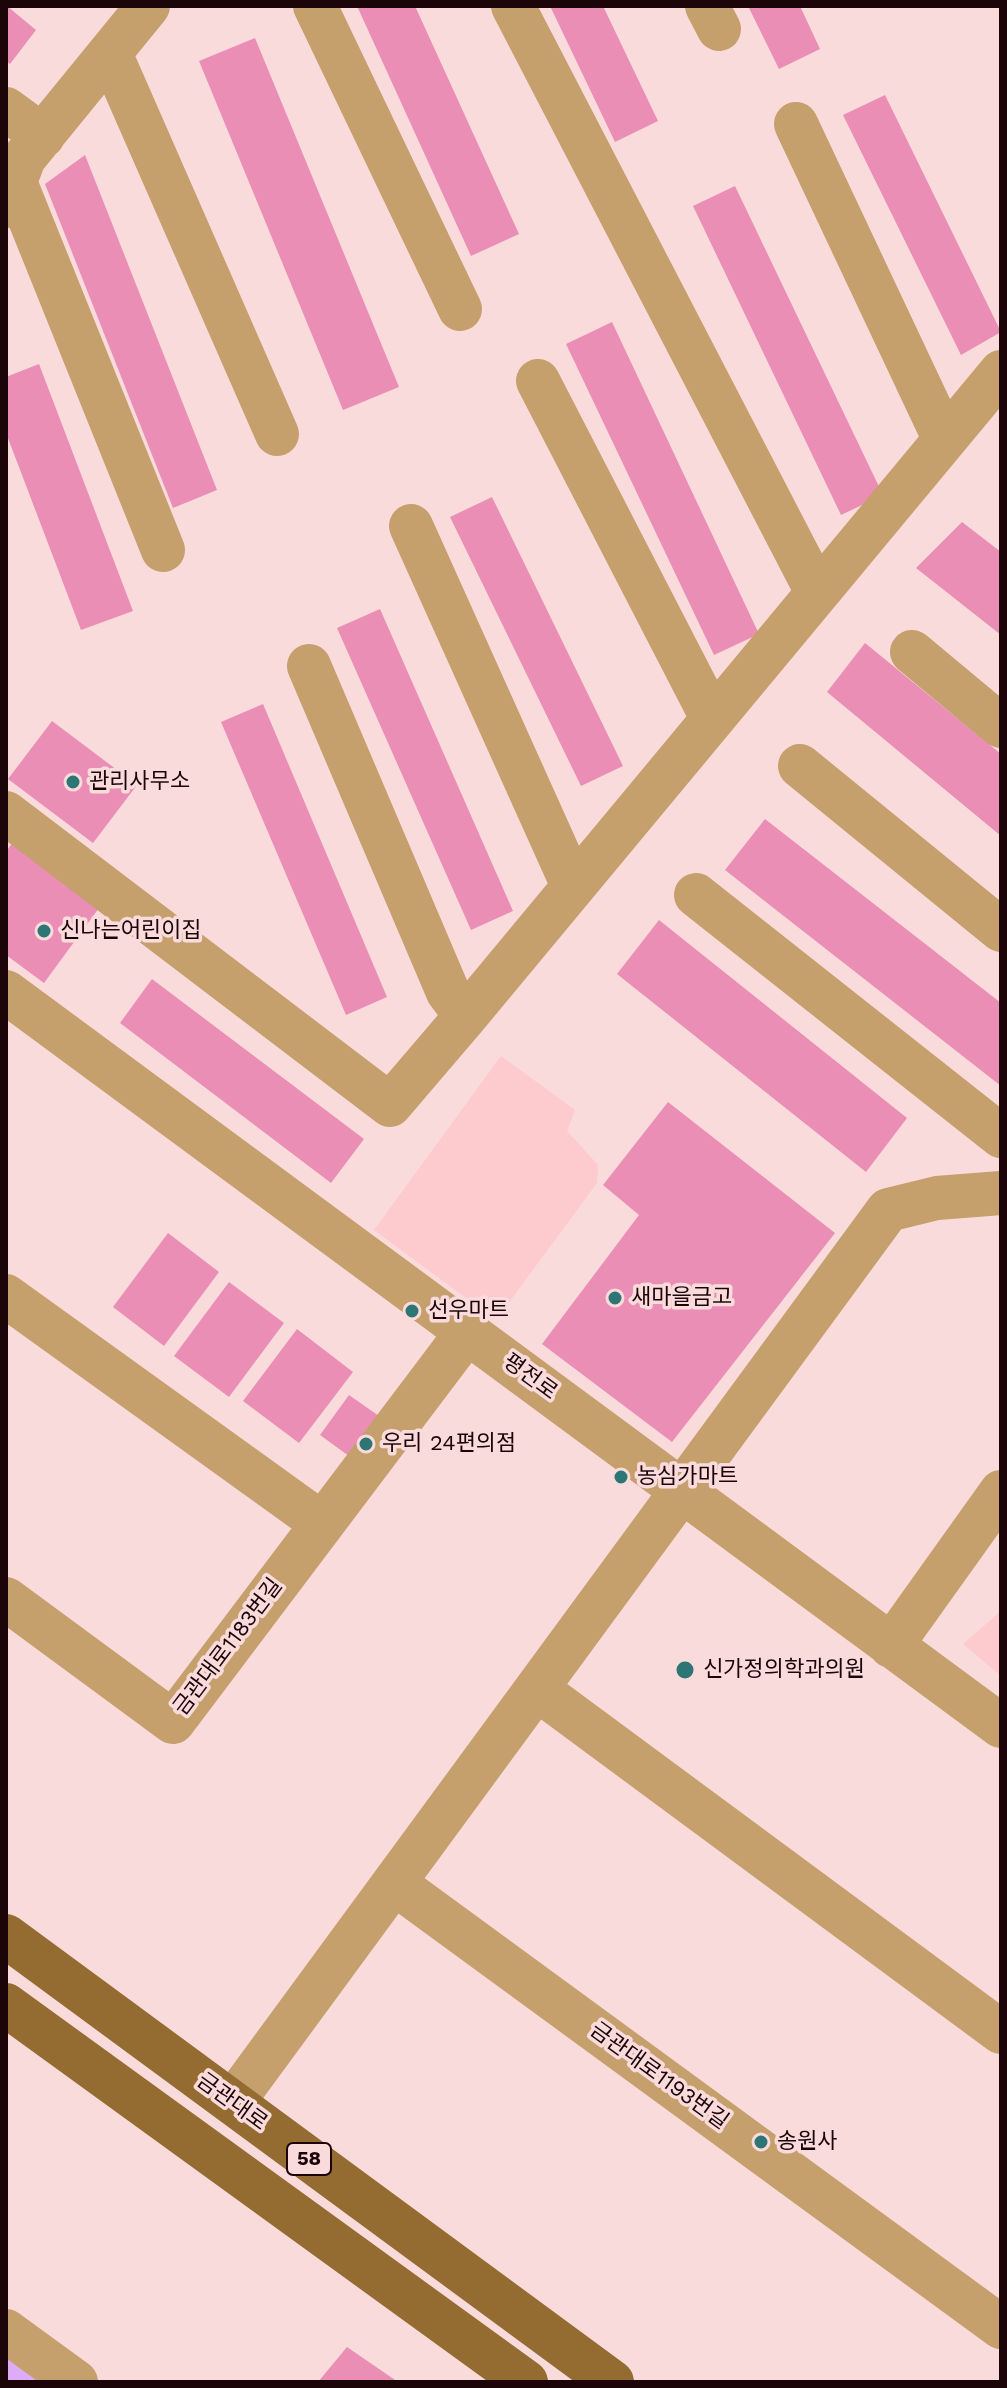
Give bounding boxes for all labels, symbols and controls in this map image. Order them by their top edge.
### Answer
place label: 관리사무소 [89,769,190,795]
marker: 관리사무소 [64,773,82,791]
place label: 신나는어린이집 [60,918,202,944]
marker: 신나는어린이집 [35,922,53,940]
place label: 새마을금고 [631,1285,732,1311]
marker: 새마을금고 [606,1289,624,1307]
place label: 선우마트 [428,1298,509,1324]
marker: 선우마트 [403,1302,421,1320]
street label: 평전로 [498,1348,562,1406]
place label: 우리 24편의점 [382,1431,516,1457]
marker: 우리 24편의점 [357,1435,375,1453]
place label: 농심가마트 [637,1464,738,1490]
marker: 농심가마트 [612,1468,630,1486]
street label: 금관대로1183번길 [168,1573,288,1721]
place label: 신가정의학과의원 [703,1657,865,1683]
marker: 신가정의학과의원 [674,1659,696,1681]
street label: 금관대로1193번길 [585,2017,733,2135]
street label: 금관대로 [191,2068,273,2136]
place label: 송원사 [777,2129,838,2155]
marker: 송원사 [752,2133,770,2151]
road number: 58 [287,2143,331,2175]

